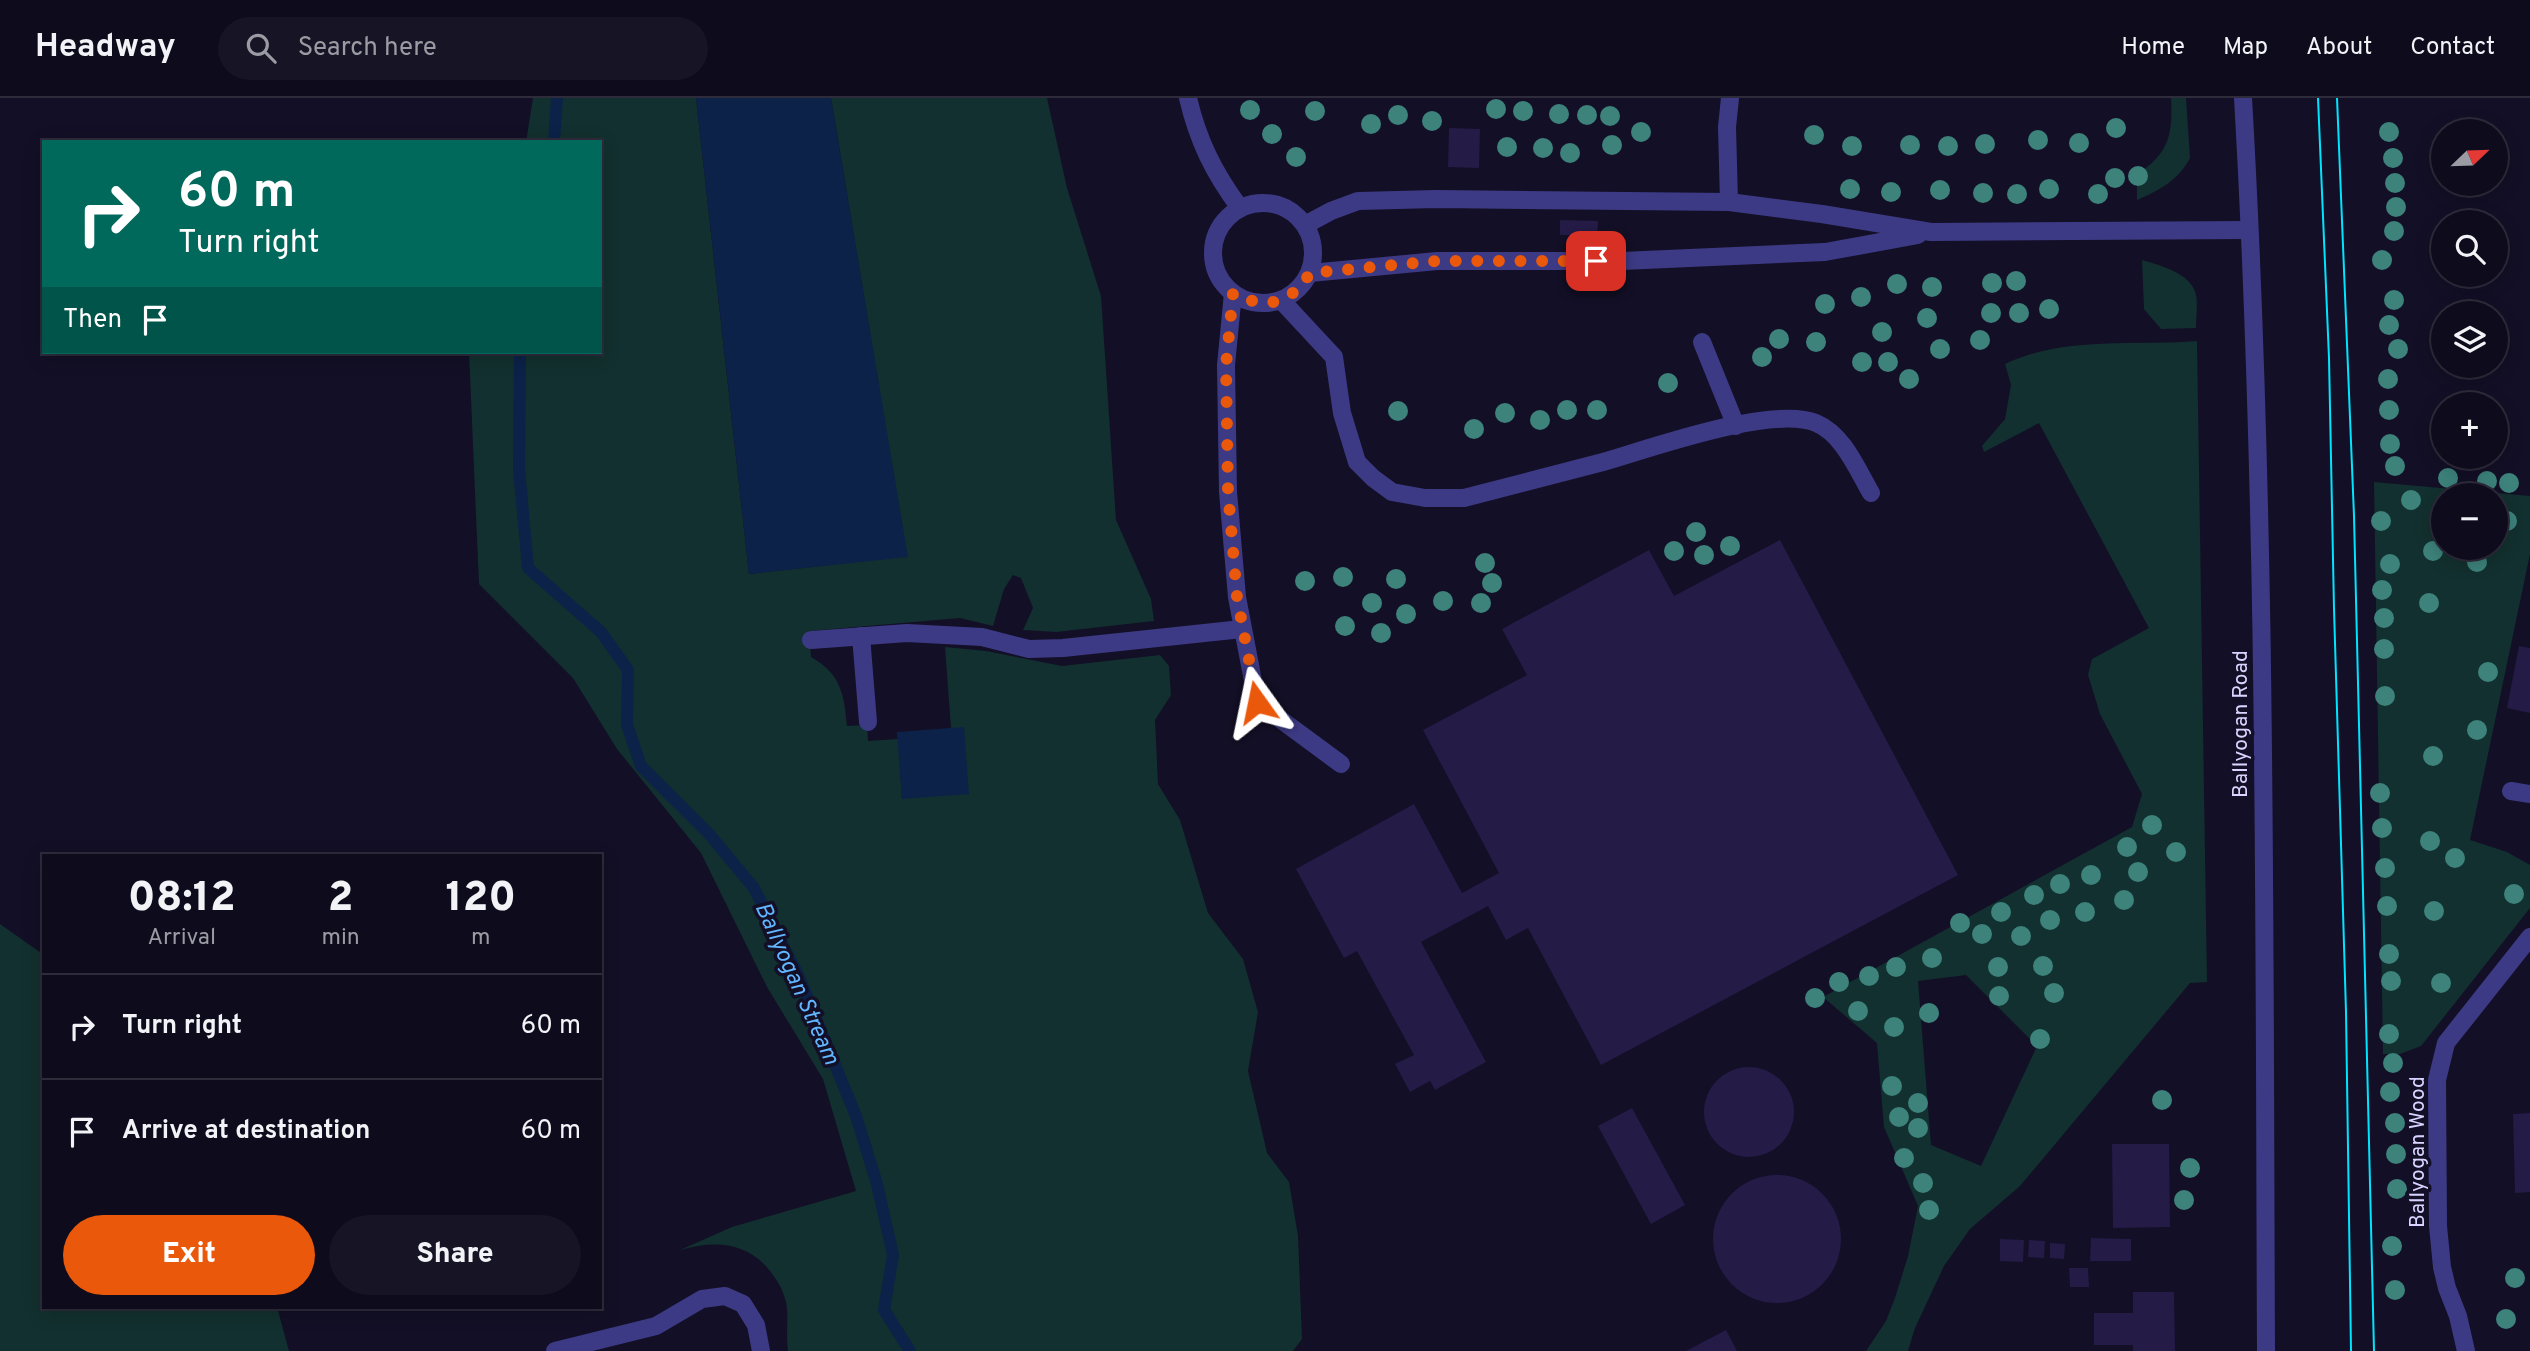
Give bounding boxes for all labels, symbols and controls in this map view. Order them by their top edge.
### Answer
search box [218,17,708,80]
text: Headway [35,27,176,69]
icon: search [242,29,280,67]
text: Search here [298,32,437,65]
text: Home [2121,33,2185,63]
text: Map [2223,33,2268,63]
text: About [2306,33,2372,63]
text: Contact [2410,33,2495,63]
north arrow [2431,119,2508,196]
map controls [2431,119,2508,560]
text: 60 m [178,163,296,225]
icon: right [63,168,154,259]
button: search [2431,210,2508,287]
text: Turn right [178,224,320,264]
pin [1566,231,1626,291]
icon: arrive [1577,242,1615,280]
icon: arrive [136,301,174,339]
button: layers [2431,301,2508,378]
text: Then [63,304,122,337]
button: + [2431,392,2508,469]
button: − [2431,483,2508,560]
street label: Ballyogan Road [2228,650,2255,798]
position arrow [1220,665,1294,739]
text: 08:12 [128,873,236,926]
text: 2 [328,873,353,926]
text: 120 [446,873,516,926]
water label: Ballyogan Stream [747,898,845,1070]
text: Arrival [147,924,216,953]
text: min [321,924,360,953]
text: m [471,924,491,953]
icon: right [63,1008,101,1046]
text: Turn right [122,1010,242,1043]
text: 60 m [521,1010,581,1043]
street label: Ballyogan Wood [2405,1076,2432,1228]
icon: arrive [63,1113,101,1151]
text: Arrive at destination [122,1115,370,1148]
text: 60 m [521,1115,581,1148]
button: Exit [63,1215,315,1295]
button: Share [329,1215,581,1295]

